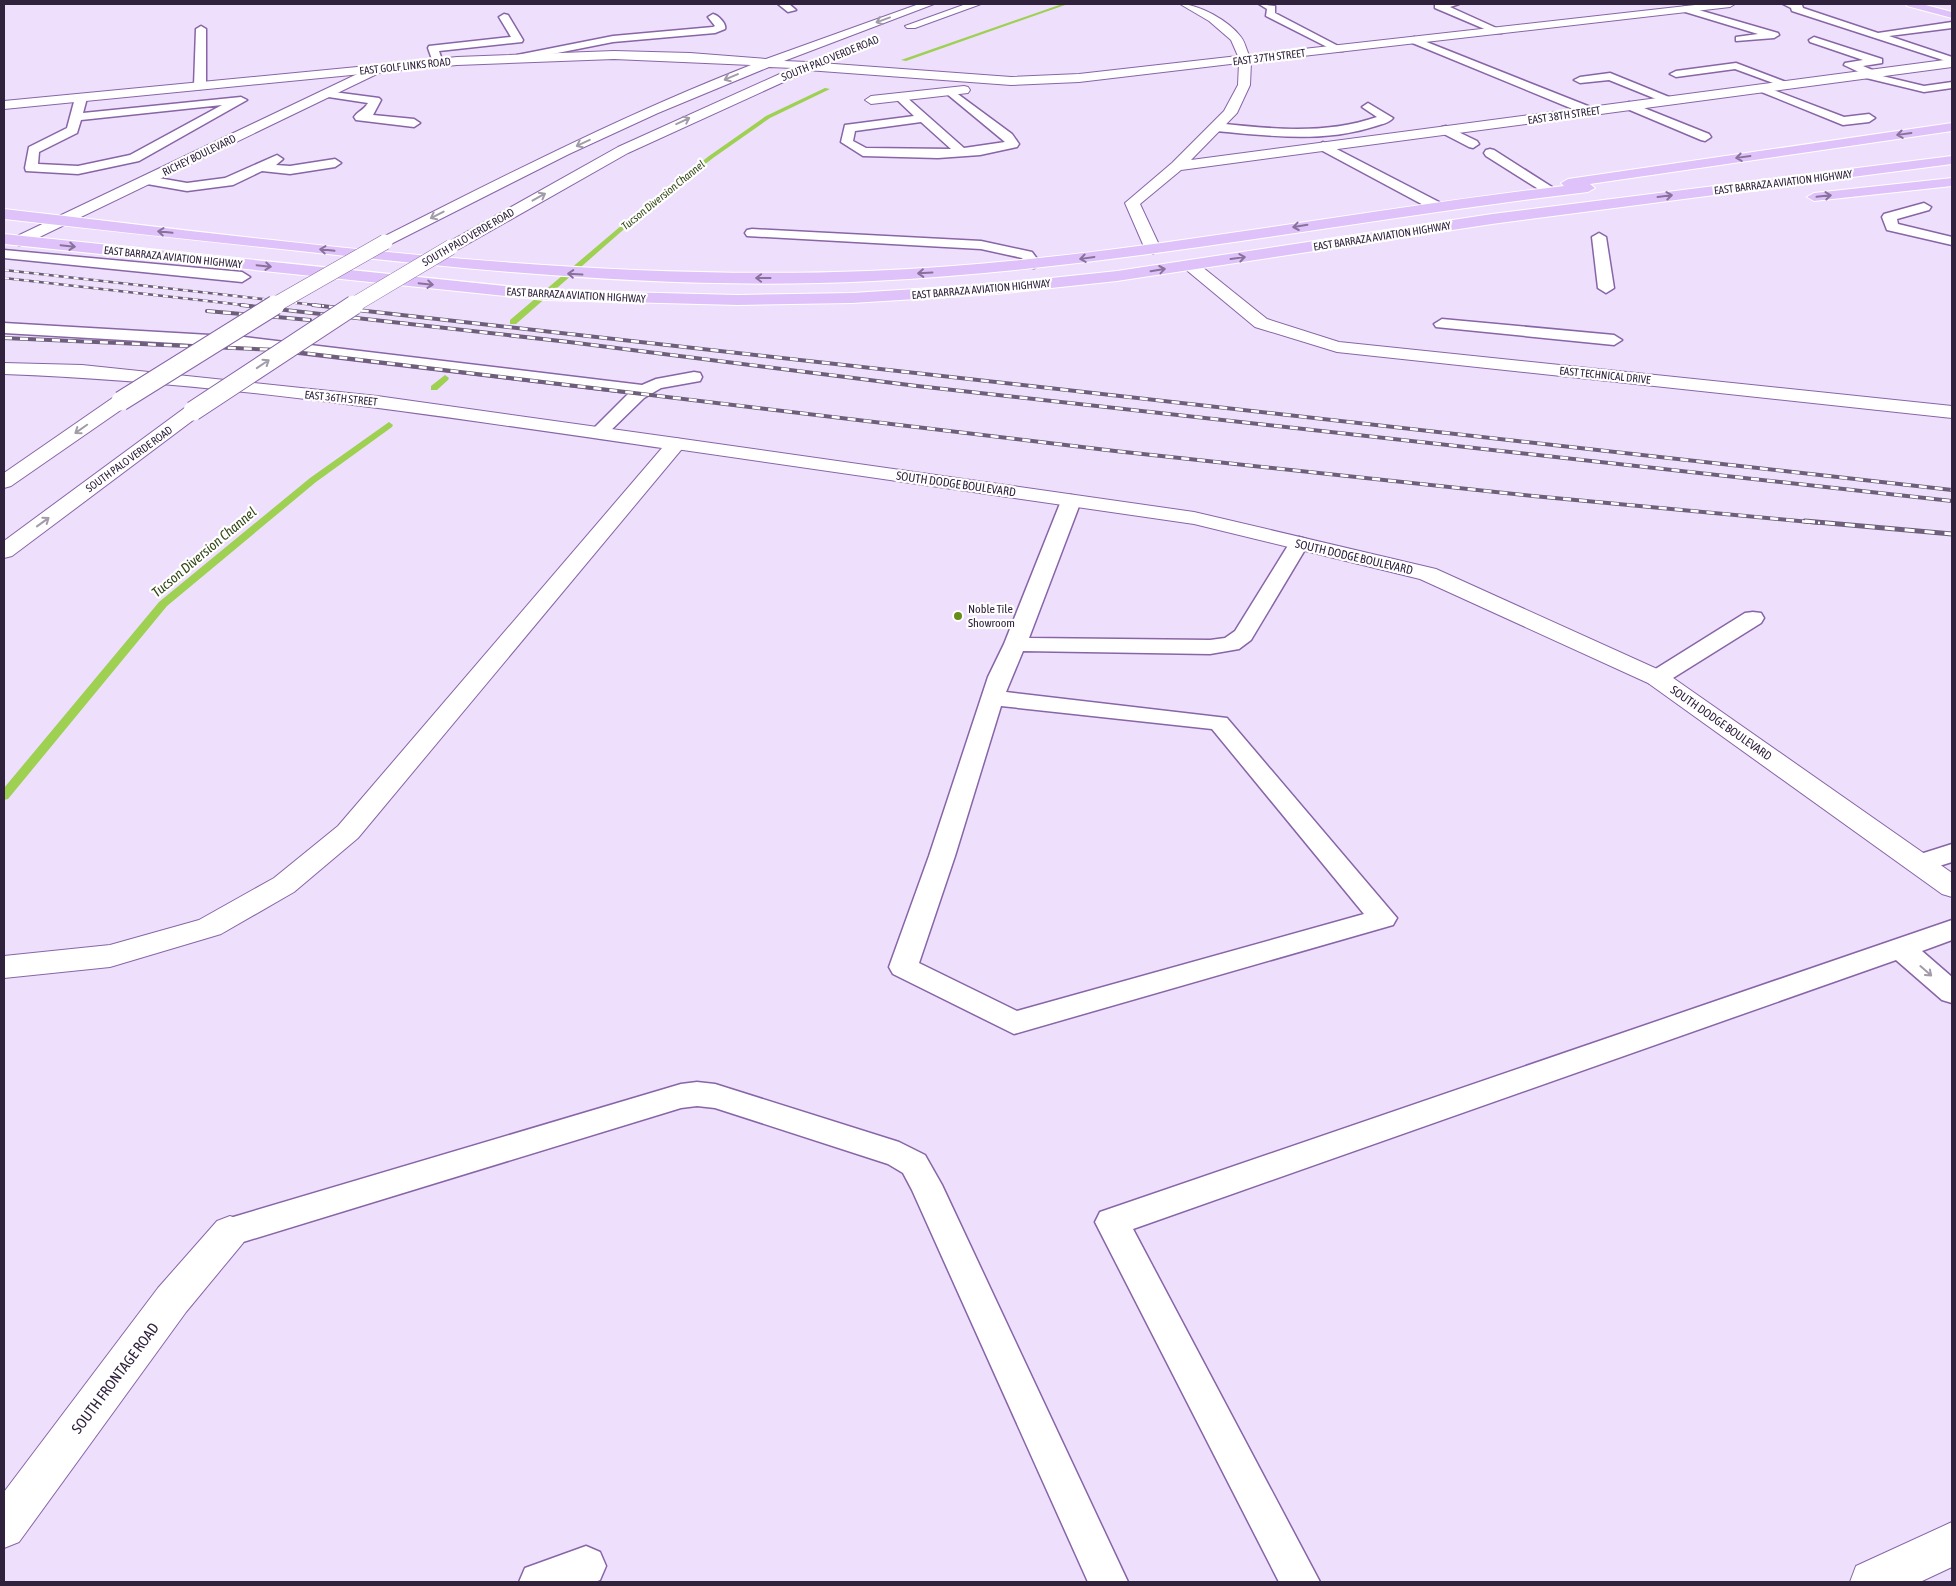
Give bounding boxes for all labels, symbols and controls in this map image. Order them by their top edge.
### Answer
one-way arrow [876,16,892,25]
street label: SOUTH PALO VERDE ROAD [780,33,880,83]
street label: EAST 37TH STREET [1232,47,1306,67]
street label: EAST GOLF LINKS ROAD [359,55,451,77]
one-way arrow [724,73,739,83]
street label: EAST 38TH STREET [1527,104,1601,126]
one-way arrow [675,116,690,126]
one-way arrow [1896,129,1912,139]
street label: RICHEY BOULEVARD [160,132,238,178]
one-way arrow [576,138,591,148]
one-way arrow [1735,152,1751,162]
water label: Tucson Diversion Channel [619,158,707,232]
street label: EAST BARRAZA AVIATION HIGHWAY [1713,168,1853,196]
one-way arrow [1657,191,1673,201]
one-way arrow [1815,191,1831,201]
one-way arrow [531,192,546,201]
street label: SOUTH PALO VERDE ROAD [420,206,516,268]
one-way arrow [430,211,445,221]
street label: EAST BARRAZA AVIATION HIGHWAY [1312,219,1452,253]
one-way arrow [1292,222,1308,232]
one-way arrow [157,227,173,237]
one-way arrow [60,241,76,251]
street label: EAST BARRAZA AVIATION HIGHWAY [103,244,243,270]
one-way arrow [319,245,335,255]
one-way arrow [1079,253,1095,263]
one-way arrow [1230,253,1246,263]
one-way arrow [256,261,272,271]
one-way arrow [1150,265,1166,275]
one-way arrow [917,268,933,278]
one-way arrow [567,269,583,278]
one-way arrow [755,274,771,283]
street label: EAST BARRAZA AVIATION HIGHWAY [911,277,1051,301]
one-way arrow [418,279,434,289]
street label: EAST BARRAZA AVIATION HIGHWAY [506,285,646,305]
one-way arrow [256,359,270,369]
street label: EAST TECHNICAL DRIVE [1559,364,1652,386]
street label: EAST 36TH STREET [304,388,378,408]
one-way arrow [74,424,88,434]
street label: SOUTH PALO VERDE ROAD [83,424,175,494]
street label: SOUTH DODGE BOULEVARD [895,469,1017,499]
water label: Tucson Diversion Channel [148,503,260,600]
one-way arrow [36,517,50,527]
street label: SOUTH DODGE BOULEVARD [1294,537,1414,577]
place label: Noble Tile Showroom [968,602,1015,630]
marker: Noble Tile Showroom [952,610,964,622]
street label: SOUTH DODGE BOULEVARD [1668,683,1775,763]
one-way arrow [1920,965,1933,977]
street label: SOUTH FRONTAGE ROAD [68,1319,162,1437]

